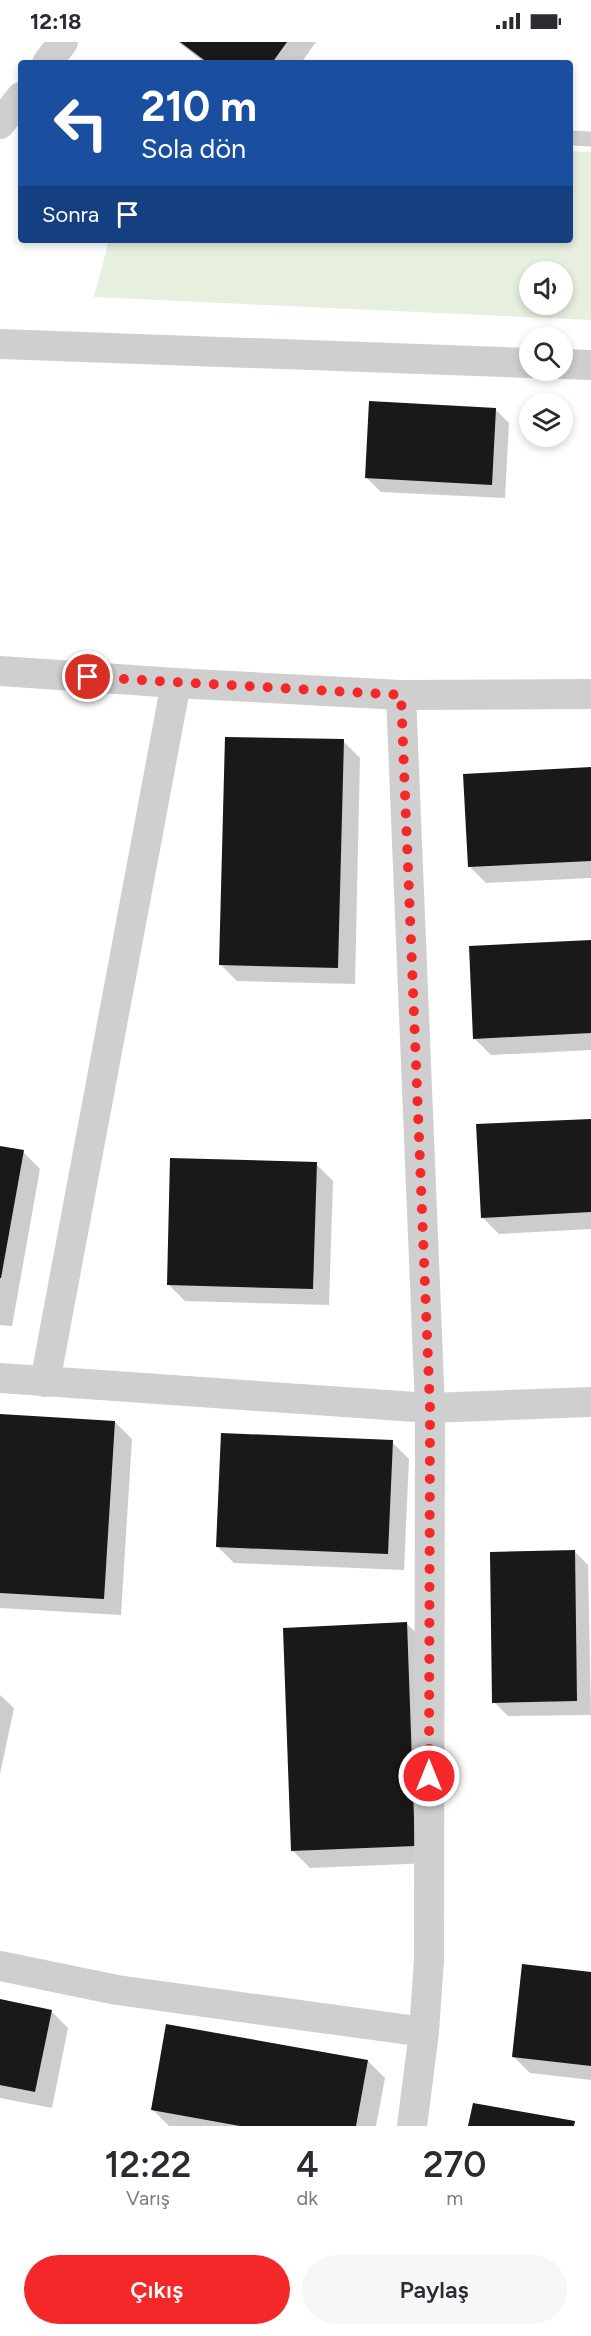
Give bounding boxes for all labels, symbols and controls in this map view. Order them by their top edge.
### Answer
text: 12:18 [30,8,81,35]
text: 210 m [141,81,257,132]
icon: left [42,84,120,162]
text: Sola dön [141,132,246,165]
icon: arrive [111,198,144,231]
text: Sonra [42,201,99,228]
map controls [519,261,573,447]
button: sound [519,261,573,315]
button: search [519,327,573,381]
button: layers [519,393,573,447]
pin [62,651,113,702]
icon: arrive [71,660,104,693]
position arrow [397,1744,461,1808]
text: 12:22 [104,2143,191,2186]
text: 4 [296,2143,318,2186]
text: 270 [423,2143,486,2186]
text: Varış [126,2186,170,2210]
text: dk [296,2186,318,2210]
text: m [446,2186,463,2210]
button: Çıkış [24,2255,290,2324]
button: Paylaş [302,2255,567,2324]

